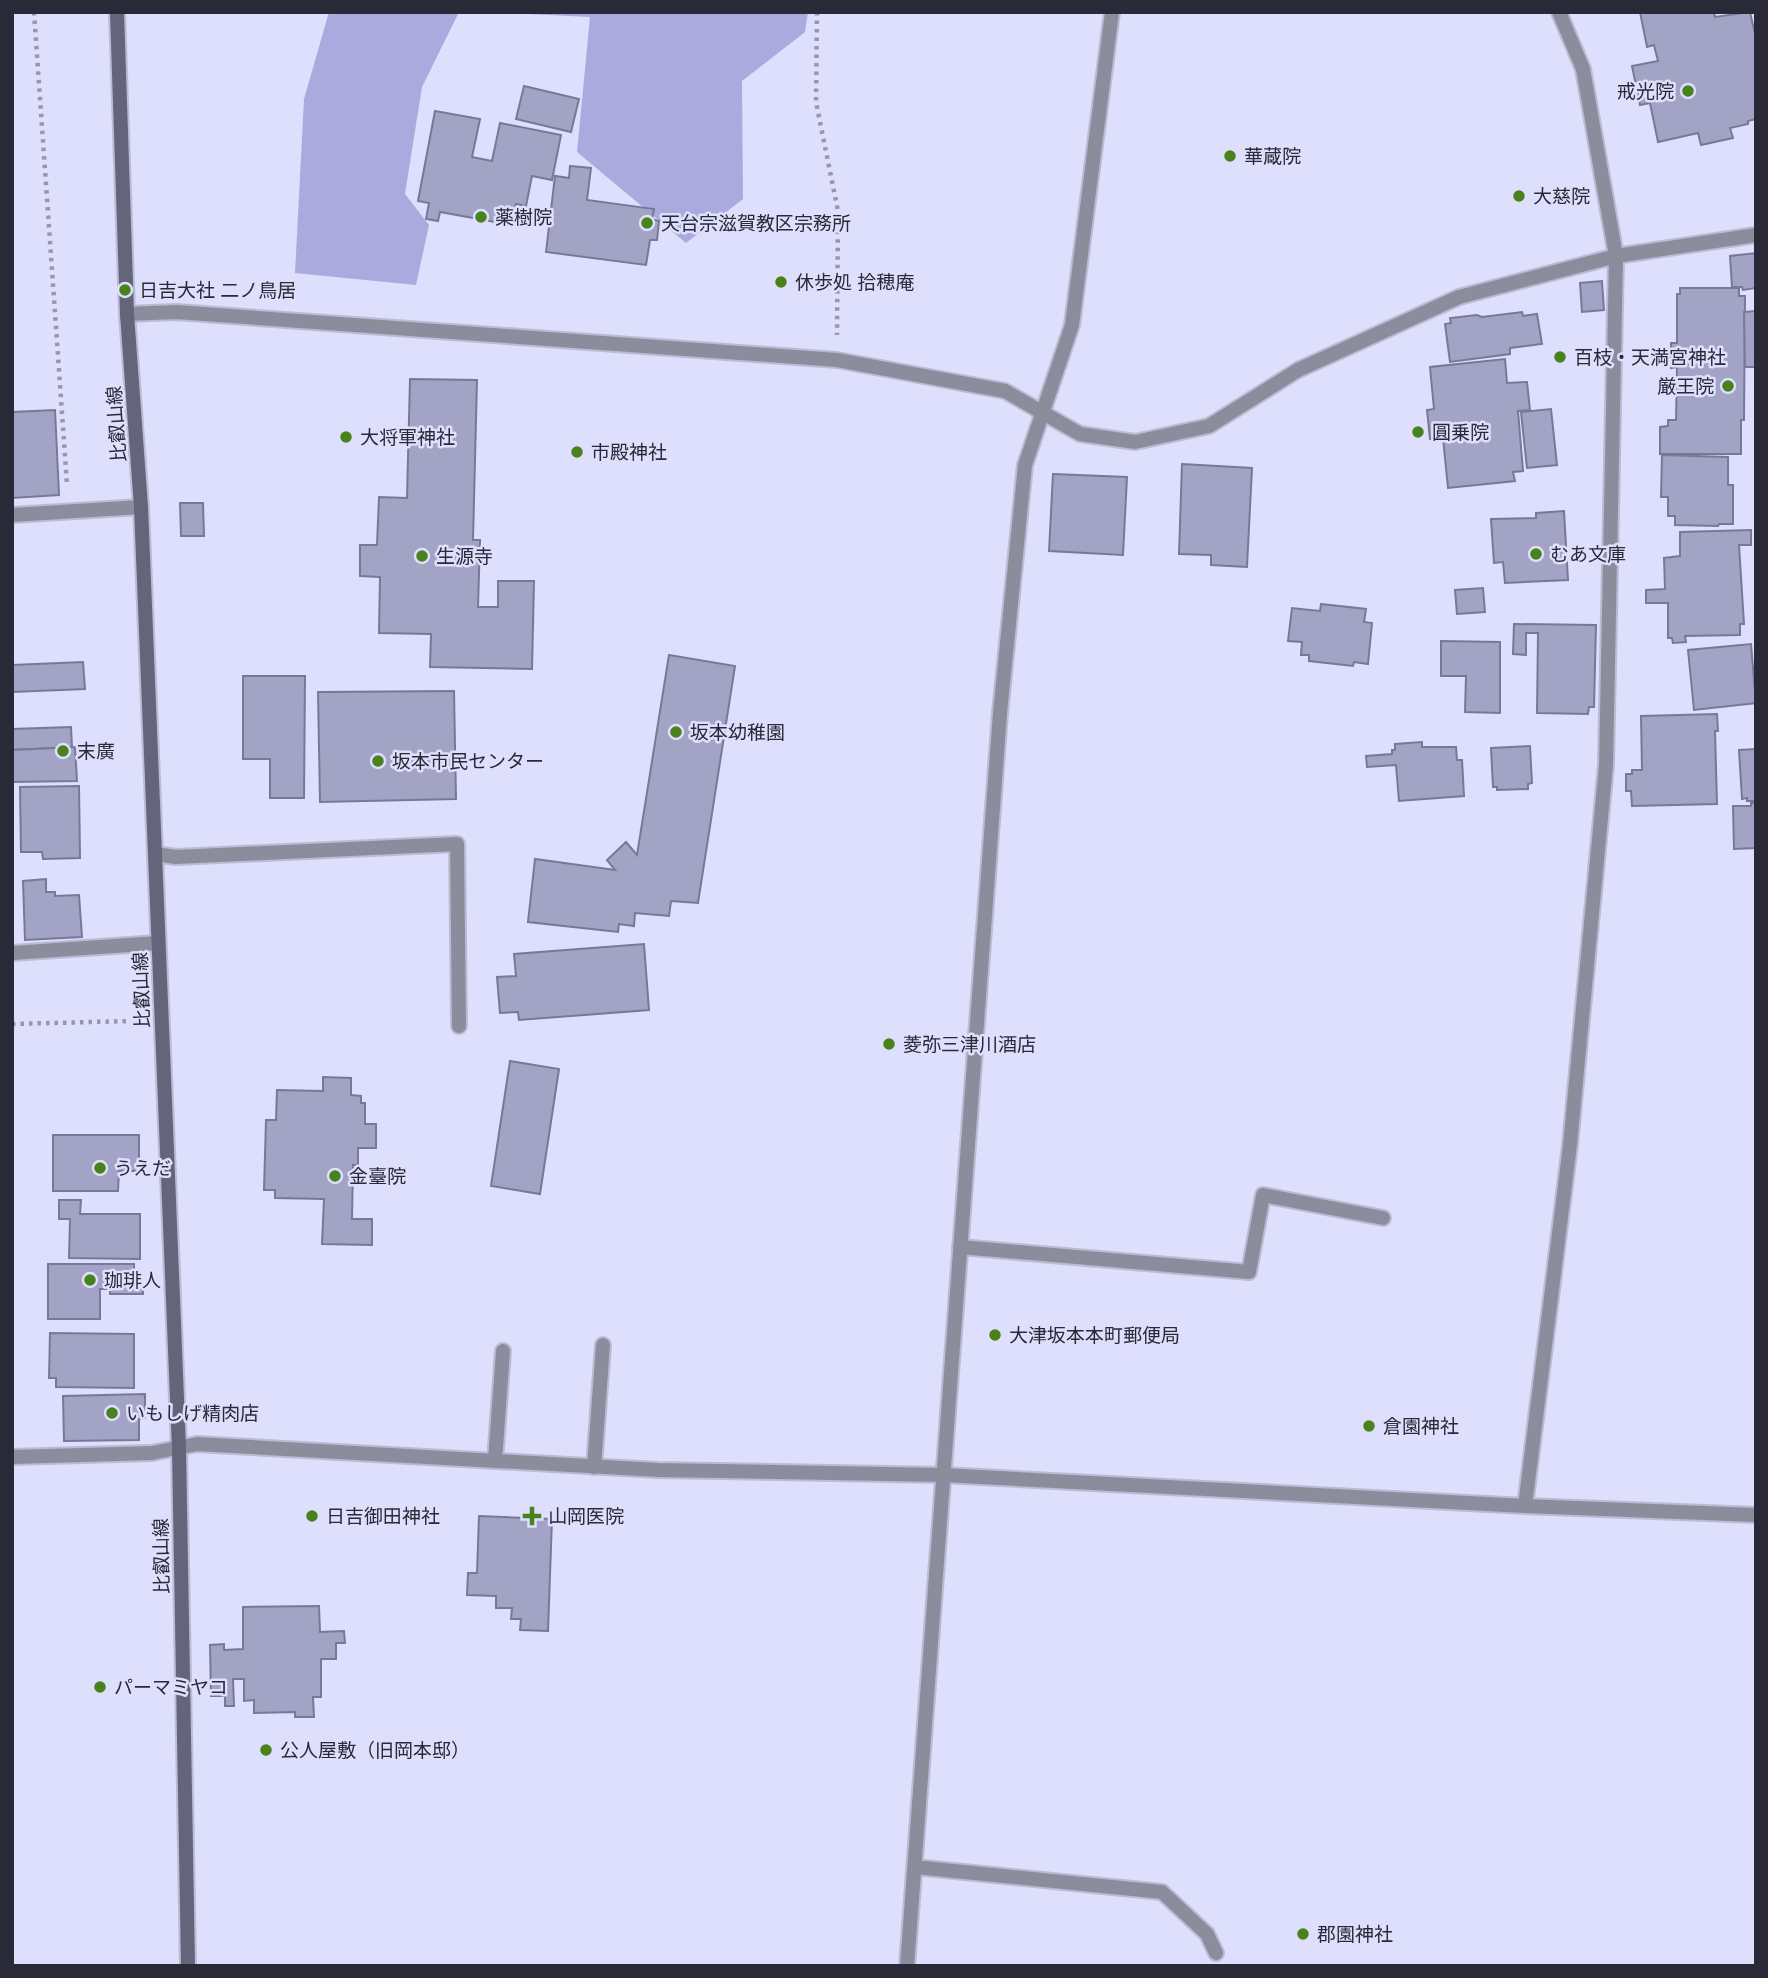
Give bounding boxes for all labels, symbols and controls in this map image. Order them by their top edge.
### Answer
place label: 戒光院 [1617,79,1674,103]
marker: 戒光院 [1680,83,1696,99]
place label: 華蔵院 [1244,144,1301,168]
marker: 華蔵院 [1222,148,1238,164]
place label: 大慈院 [1533,184,1590,208]
marker: 大慈院 [1511,188,1527,204]
place label: 薬樹院 [495,205,552,229]
marker: 薬樹院 [473,209,489,225]
place label: 天台宗滋賀教区宗務所 [661,211,851,235]
marker: 天台宗滋賀教区宗務所 [639,215,655,231]
place label: 休歩処 拾穂庵 [795,270,914,294]
marker: 休歩処 拾穂庵 [773,274,789,290]
place label: 日吉大社 二ノ鳥居 [139,278,296,302]
marker: 日吉大社 二ノ鳥居 [117,282,133,298]
place label: 百枝・天満宮神社 [1574,345,1726,369]
marker: 百枝・天満宮神社 [1552,349,1568,365]
place label: 厳王院 [1657,374,1714,398]
marker: 厳王院 [1720,378,1736,394]
street label: 比叡山線 [101,385,131,463]
place label: 圓乗院 [1432,420,1489,444]
marker: 圓乗院 [1410,424,1426,440]
place label: 大将軍神社 [360,425,455,449]
marker: 大将軍神社 [338,429,354,445]
place label: 市殿神社 [591,440,667,464]
marker: 市殿神社 [569,444,585,460]
place label: むあ文庫 [1550,542,1626,566]
place label: 生源寺 [436,544,493,568]
marker: むあ文庫 [1528,546,1544,562]
marker: 生源寺 [414,548,430,564]
place label: 坂本幼稚園 [690,720,785,744]
marker: 坂本幼稚園 [668,724,684,740]
place label: 末廣 [77,739,115,763]
marker: 末廣 [55,743,71,759]
place label: 坂本市民センター [392,749,544,773]
marker: 坂本市民センター [370,753,386,769]
street label: 比叡山線 [128,952,154,1028]
place label: 菱弥三津川酒店 [903,1032,1036,1056]
marker: 菱弥三津川酒店 [881,1036,897,1052]
place label: うえだ [114,1156,171,1180]
marker: うえだ [92,1160,108,1176]
place label: 金臺院 [349,1164,406,1188]
marker: 金臺院 [327,1168,343,1184]
place label: 珈琲人 [104,1268,161,1292]
marker: 珈琲人 [82,1272,98,1288]
place label: 大津坂本本町郵便局 [1009,1323,1180,1347]
marker: 大津坂本本町郵便局 [987,1327,1003,1343]
place label: いもしげ精肉店 [126,1401,259,1425]
marker: いもしげ精肉店 [104,1405,120,1421]
place label: 倉園神社 [1383,1414,1459,1438]
marker: 倉園神社 [1361,1418,1377,1434]
place label: 日吉御田神社 [326,1504,440,1528]
place label: 山岡医院 [548,1504,624,1528]
marker: 山岡医院 [522,1506,542,1526]
marker: 日吉御田神社 [304,1508,320,1524]
street label: 比叡山線 [148,1518,174,1594]
place label: パーマミヤコ [114,1675,228,1699]
marker: パーマミヤコ [92,1679,108,1695]
place label: 公人屋敷（旧岡本邸） [280,1738,470,1762]
marker: 公人屋敷（旧岡本邸） [258,1742,274,1758]
place label: 郡園神社 [1317,1922,1393,1946]
marker: 郡園神社 [1295,1926,1311,1942]

